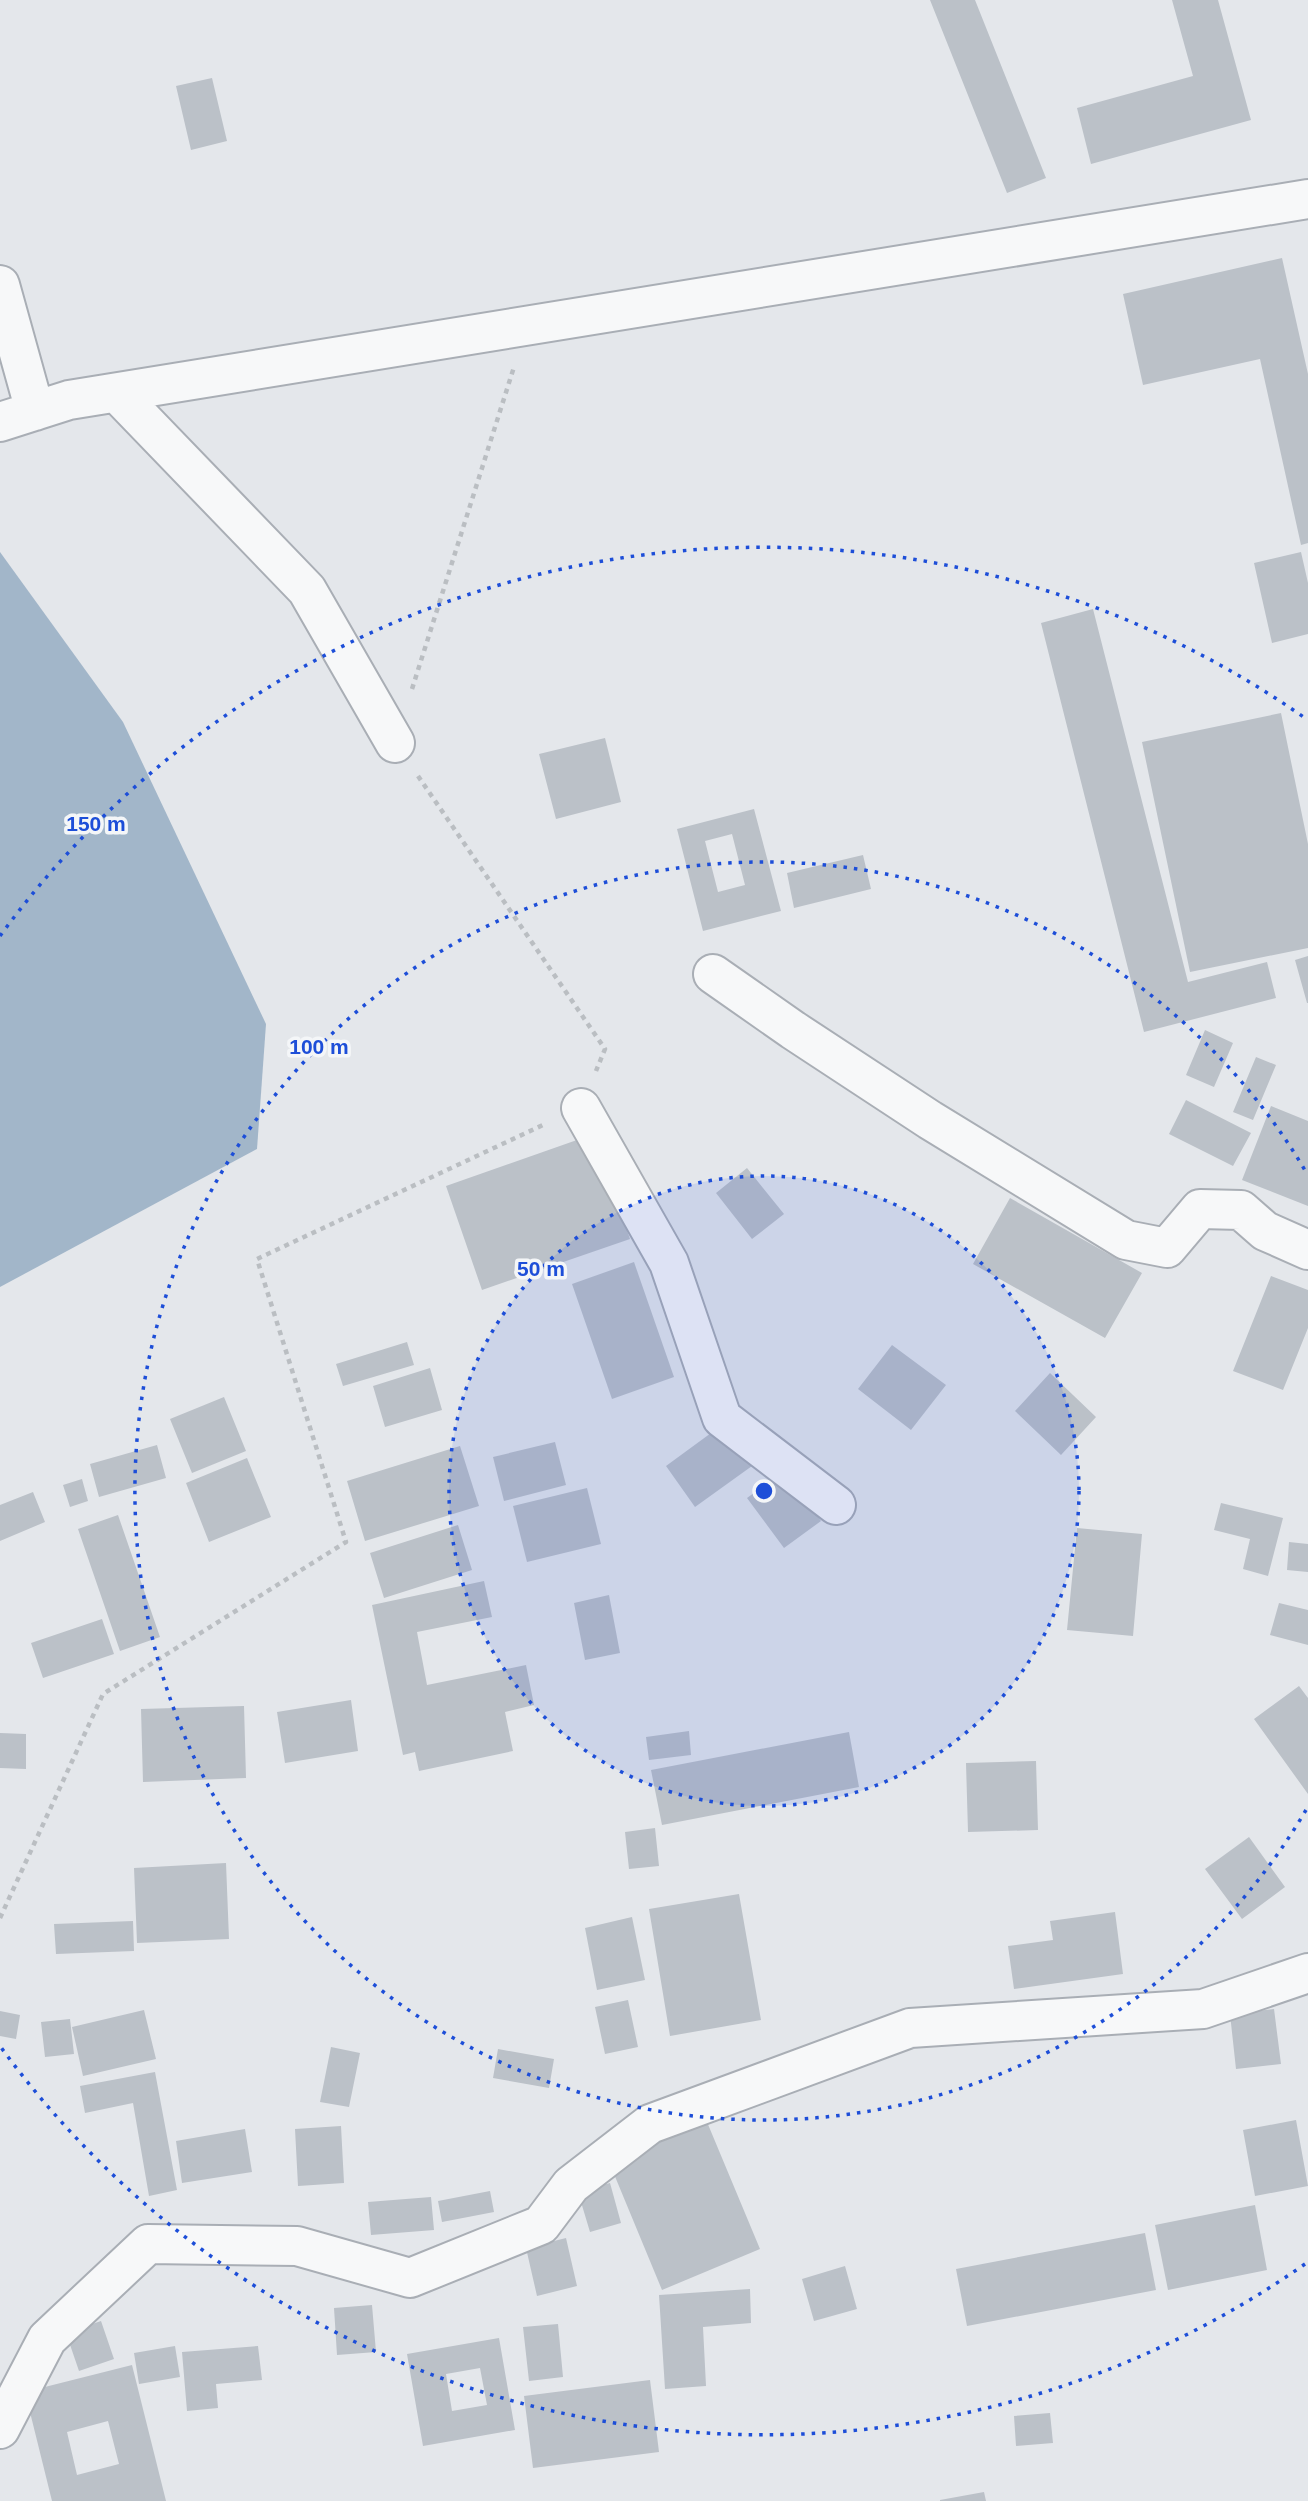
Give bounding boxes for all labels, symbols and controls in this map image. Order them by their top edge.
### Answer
text: 150 m [66,812,126,835]
text: 100 m [289,1035,349,1058]
text: 50 m [517,1257,565,1280]
centre of rings [752,1479,776,1503]

